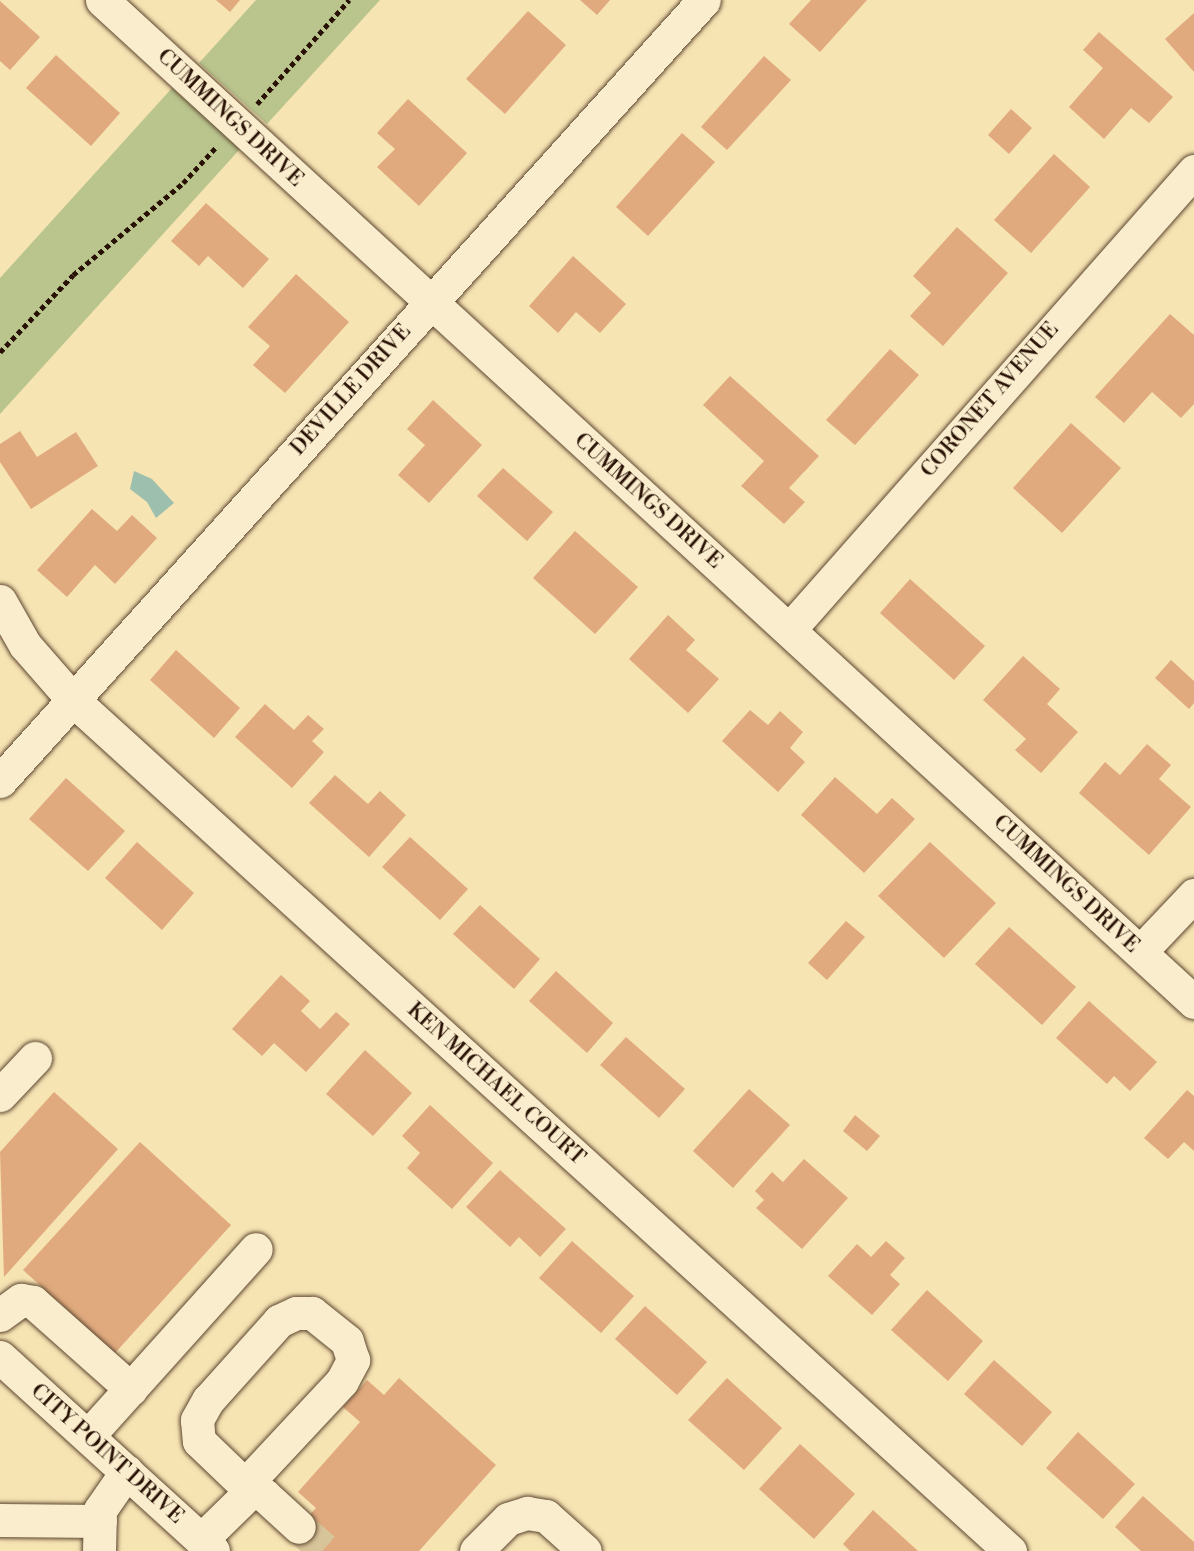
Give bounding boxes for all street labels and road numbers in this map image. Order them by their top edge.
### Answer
street label: CUMMINGS DRIVE [152,44,308,192]
street label: CORONET AVENUE [916,317,1064,483]
street label: DEVILLE DRIVE [286,319,416,461]
street label: CUMMINGS DRIVE [569,428,727,574]
street label: CUMMINGS DRIVE [988,810,1144,958]
street label: KEN MICHAEL COURT [402,998,590,1170]
street label: CITY POINT DRIVE [25,1379,189,1529]

